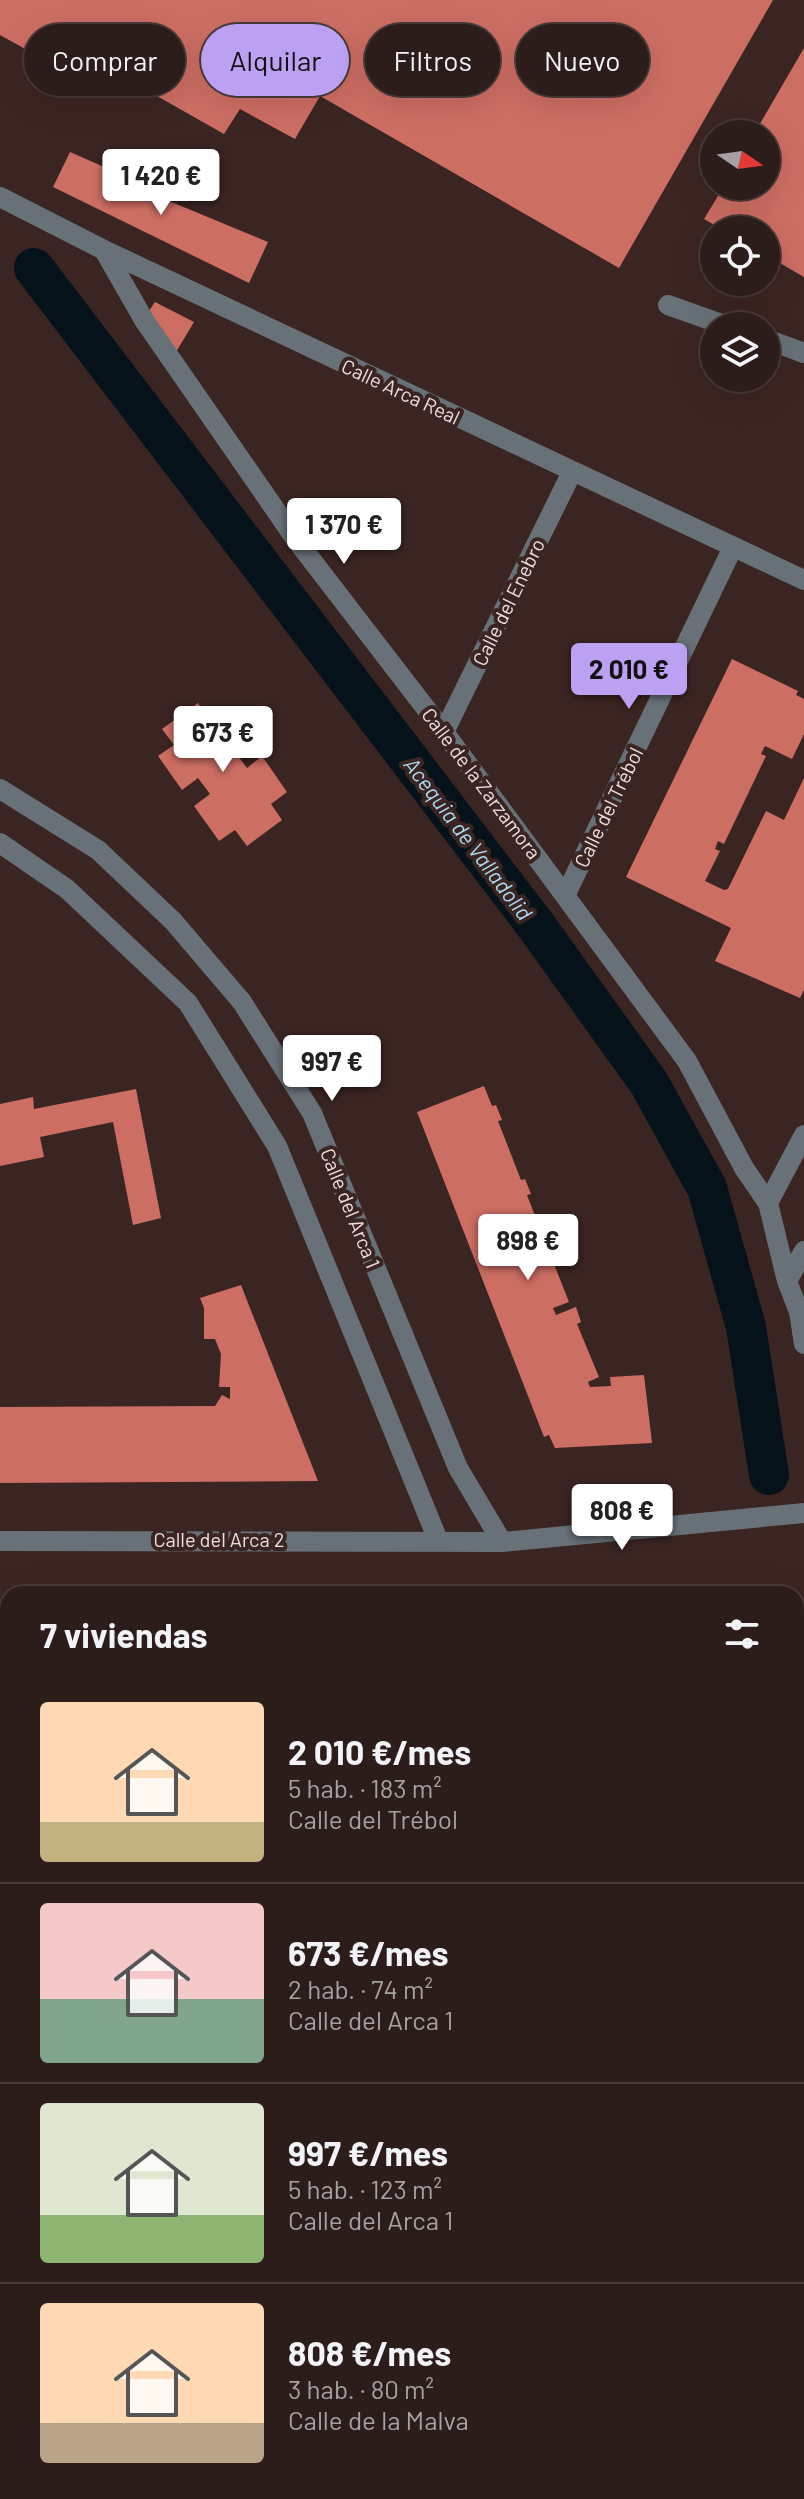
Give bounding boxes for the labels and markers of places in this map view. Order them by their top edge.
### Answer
pin: 1 420 € [87,149,235,217]
pin: 1 370 € [270,498,418,566]
pin: 2 010 € [555,643,703,711]
pin: 673 € [167,706,279,774]
pin: 997 € [276,1035,388,1103]
pin: 898 € [472,1214,584,1282]
pin: 808 € [566,1484,678,1552]

